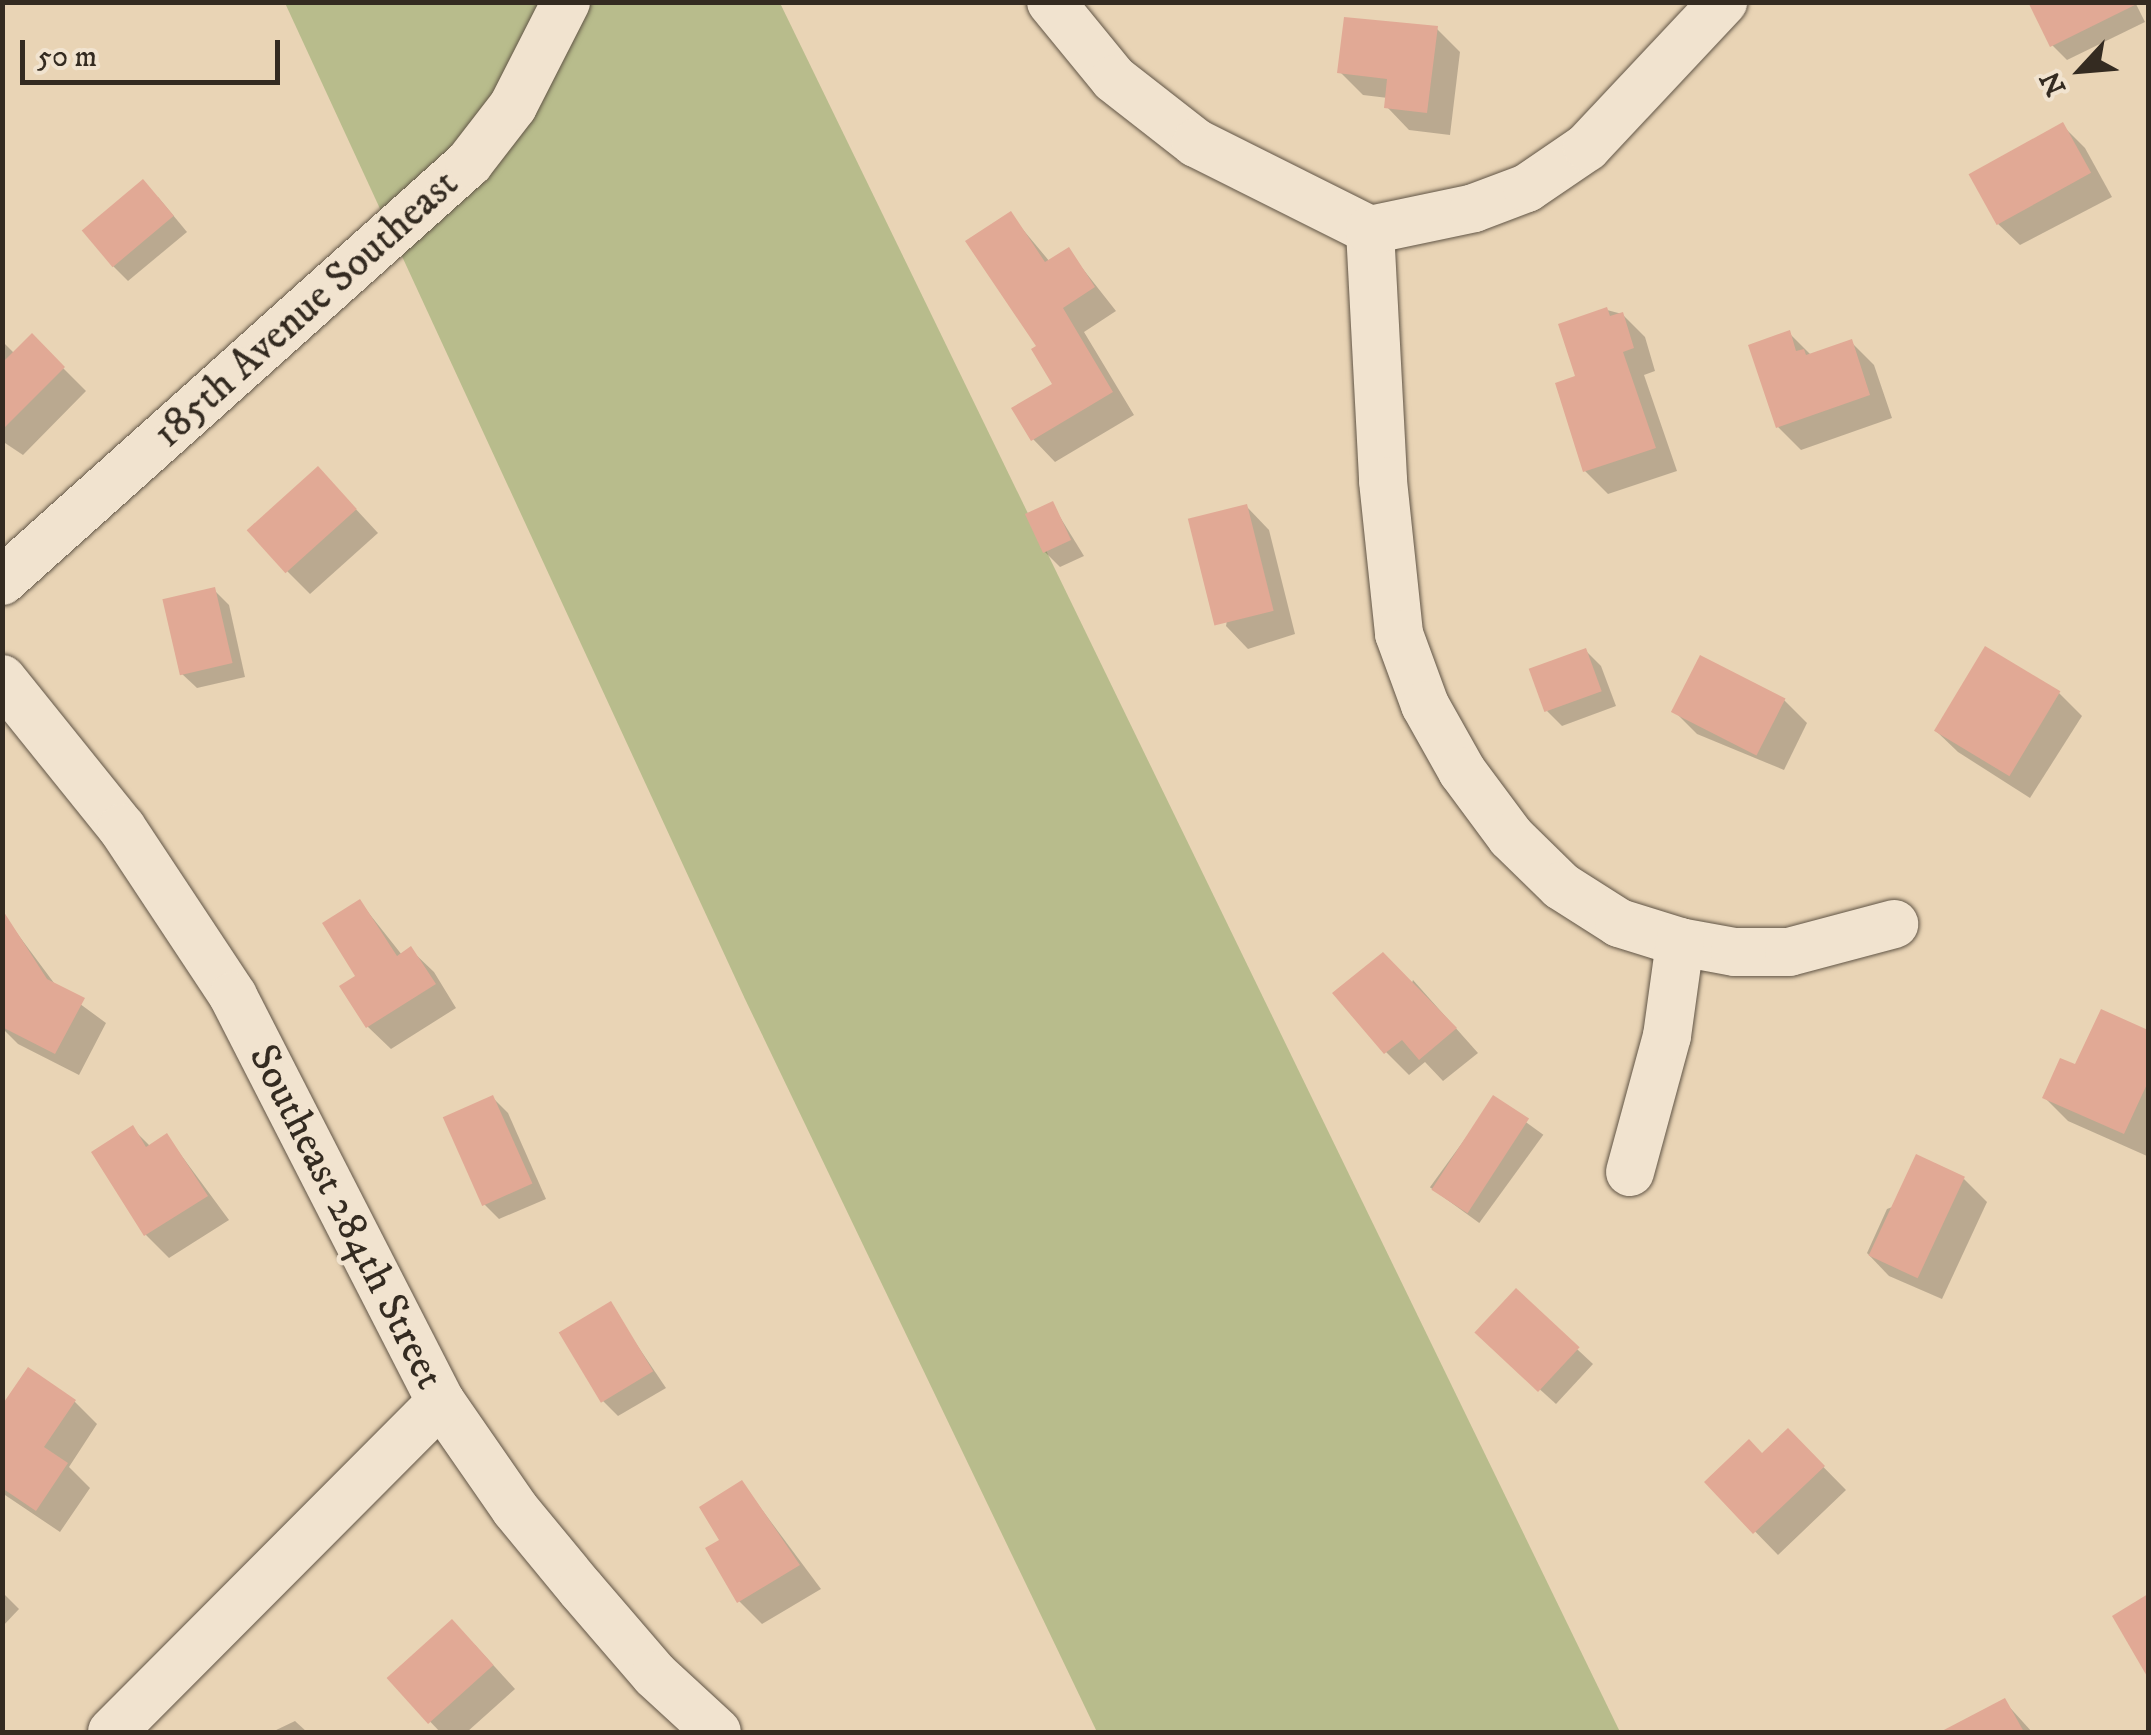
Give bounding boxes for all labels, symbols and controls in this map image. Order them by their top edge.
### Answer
scale bar [25,20,285,82]
north arrow [2031,20,2131,120]
text: 50 m [37,39,97,76]
text: N [2033,65,2074,101]
street label: 185th Avenue Southeast [143,159,469,459]
street label: Southeast 284th Street [237,1037,455,1397]

